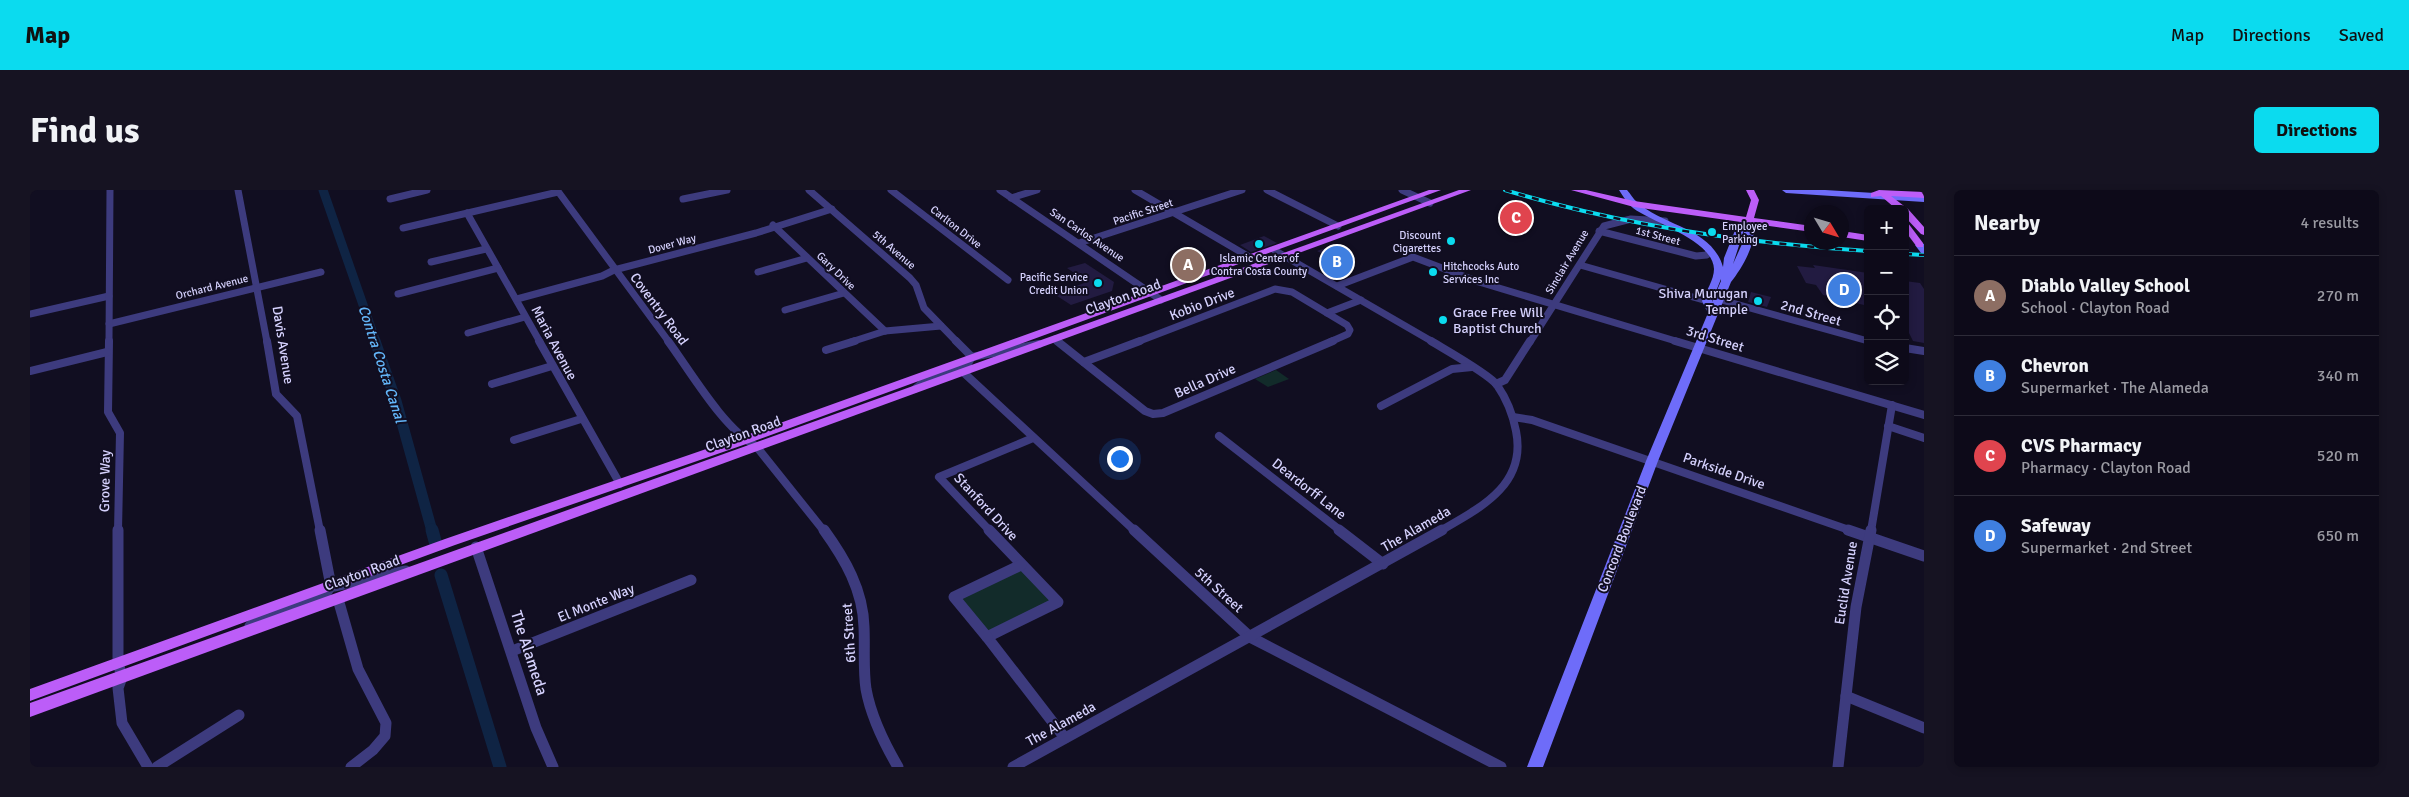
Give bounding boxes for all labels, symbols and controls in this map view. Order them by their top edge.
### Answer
text: Map [25,20,70,50]
text: Map [2171,24,2204,46]
text: Directions [2232,24,2311,46]
text: Saved [2339,24,2384,46]
button: Directions [2254,107,2379,153]
text: Find us [30,109,140,152]
street label: Pacific Street [1111,196,1175,228]
pin: C [1500,199,1532,237]
street label: Carlton Drive [928,203,984,251]
street label: San Carlos Avenue [1047,205,1127,265]
north arrow [1804,205,1849,250]
map controls [1864,205,1909,385]
button: + [1864,205,1909,250]
text: Nearby [1974,210,2040,236]
text: 4 results [2300,213,2359,233]
place label: Employee Parking [1722,220,1768,246]
street label: 1st Street [1634,224,1682,248]
marker: Employee Parking [1706,226,1718,238]
street label: Sinclair Avenue [1543,227,1591,297]
street label: 5th Avenue [870,228,918,272]
place label: Discount Cigarettes [1393,229,1441,255]
street label: Dover Way [647,231,698,257]
marker: Discount Cigarettes [1445,235,1457,247]
marker: Islamic Center of Contra Costa County [1253,238,1265,250]
pin: B [1321,243,1353,281]
pin: A [1172,246,1204,284]
street label: Gary Drive [814,249,858,293]
button: − [1864,250,1909,295]
place label: Islamic Center of Contra Costa County [1211,252,1308,278]
place label: Hitchcocks Auto Services Inc [1443,260,1519,286]
marker: Hitchcocks Auto Services Inc [1427,266,1439,278]
street label: Coventry Road [626,269,692,349]
place label: Pacific Service Credit Union [1020,271,1088,297]
pin: D [1828,271,1860,309]
street label: Orchard Avenue [174,272,250,302]
text: Diablo Valley School [2021,274,2190,298]
street label: Clayton Road [1083,276,1163,318]
marker: Pacific Service Credit Union [1092,277,1104,289]
street label: Kobio Drive [1167,284,1237,324]
place label: Shiva Murugan Temple [1659,285,1748,318]
text: A [1985,286,1995,306]
text: 270 m [2317,286,2359,306]
marker: Shiva Murugan Temple [1752,295,1764,307]
button: locate [1864,295,1909,340]
street label: 2nd Street [1779,296,1843,330]
text: School · Clayton Road [2021,298,2170,318]
water label: Contra Costa Canal [354,303,410,427]
street label: Maria Avenue [527,303,581,383]
place label: Grace Free Will Baptist Church [1453,304,1543,337]
street label: Davis Avenue [268,305,298,385]
marker: Grace Free Will Baptist Church [1437,314,1449,326]
street label: 3rd Street [1684,322,1746,356]
button: layers [1864,340,1909,385]
text: Chevron [2021,354,2089,378]
street label: Bella Drive [1172,360,1238,402]
text: B [1985,366,1995,386]
text: 340 m [2317,366,2359,386]
text: Supermarket · The Alameda [2021,378,2209,398]
street label: Clayton Road [703,413,783,455]
text: CVS Pharmacy [2021,434,2141,458]
your location [1107,446,1133,472]
text: C [1985,446,1995,466]
text: 520 m [2317,446,2359,466]
street label: Grove Way [96,449,114,512]
street label: Parkside Drive [1681,449,1767,493]
street label: Deardorff Lane [1269,455,1349,523]
text: Pharmacy · Clayton Road [2021,458,2191,478]
street label: Stanford Drive [950,470,1022,544]
street label: Concord Boulevard [1594,483,1650,595]
street label: The Alameda [1378,502,1454,556]
text: Safeway [2021,514,2091,538]
text: D [1985,526,1995,546]
text: 650 m [2317,526,2359,546]
text: Supermarket · 2nd Street [2021,538,2192,558]
street label: Euclid Avenue [1831,540,1861,626]
street label: Clayton Road [322,552,402,594]
street label: 5th Street [1191,564,1247,616]
street label: El Monte Way [555,580,637,626]
street label: 6th Street [838,603,860,663]
street label: The Alameda [506,608,552,698]
street label: The Alameda [1023,698,1099,750]

